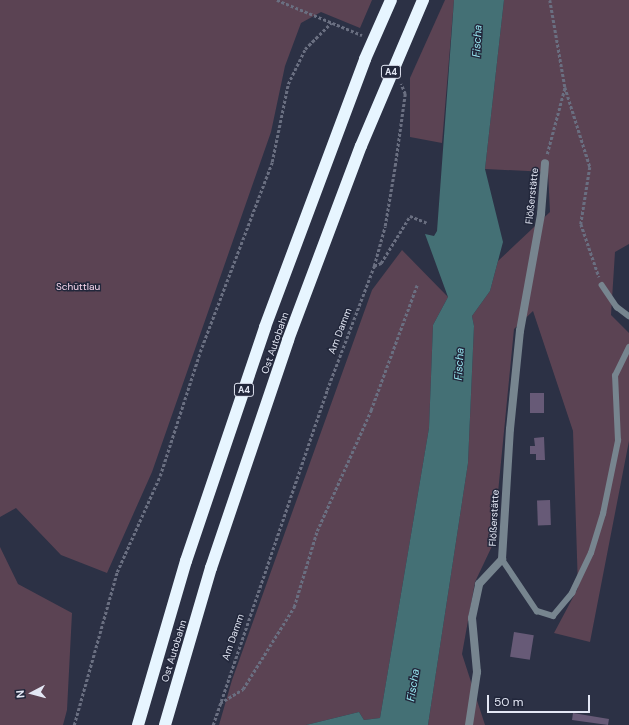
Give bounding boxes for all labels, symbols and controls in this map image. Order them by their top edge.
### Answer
water label: Fischa [470,24,484,58]
road number: A4 [380,65,402,79]
street label: Flößerstätte [523,167,541,225]
park label: Schüttlau [56,281,100,293]
street label: Am Damm [326,306,354,356]
street label: Ost Autobahn [259,311,291,375]
water label: Fischa [452,347,466,381]
road number: A4 [233,383,255,397]
street label: Flößerstätte [487,489,501,547]
street label: Am Damm [219,612,247,662]
street label: Ost Autobahn [159,619,189,683]
water label: Fischa [404,668,422,702]
north arrow [12,673,52,713]
scale bar [489,687,592,713]
text: N [13,690,27,699]
text: 50 m [494,694,523,710]

